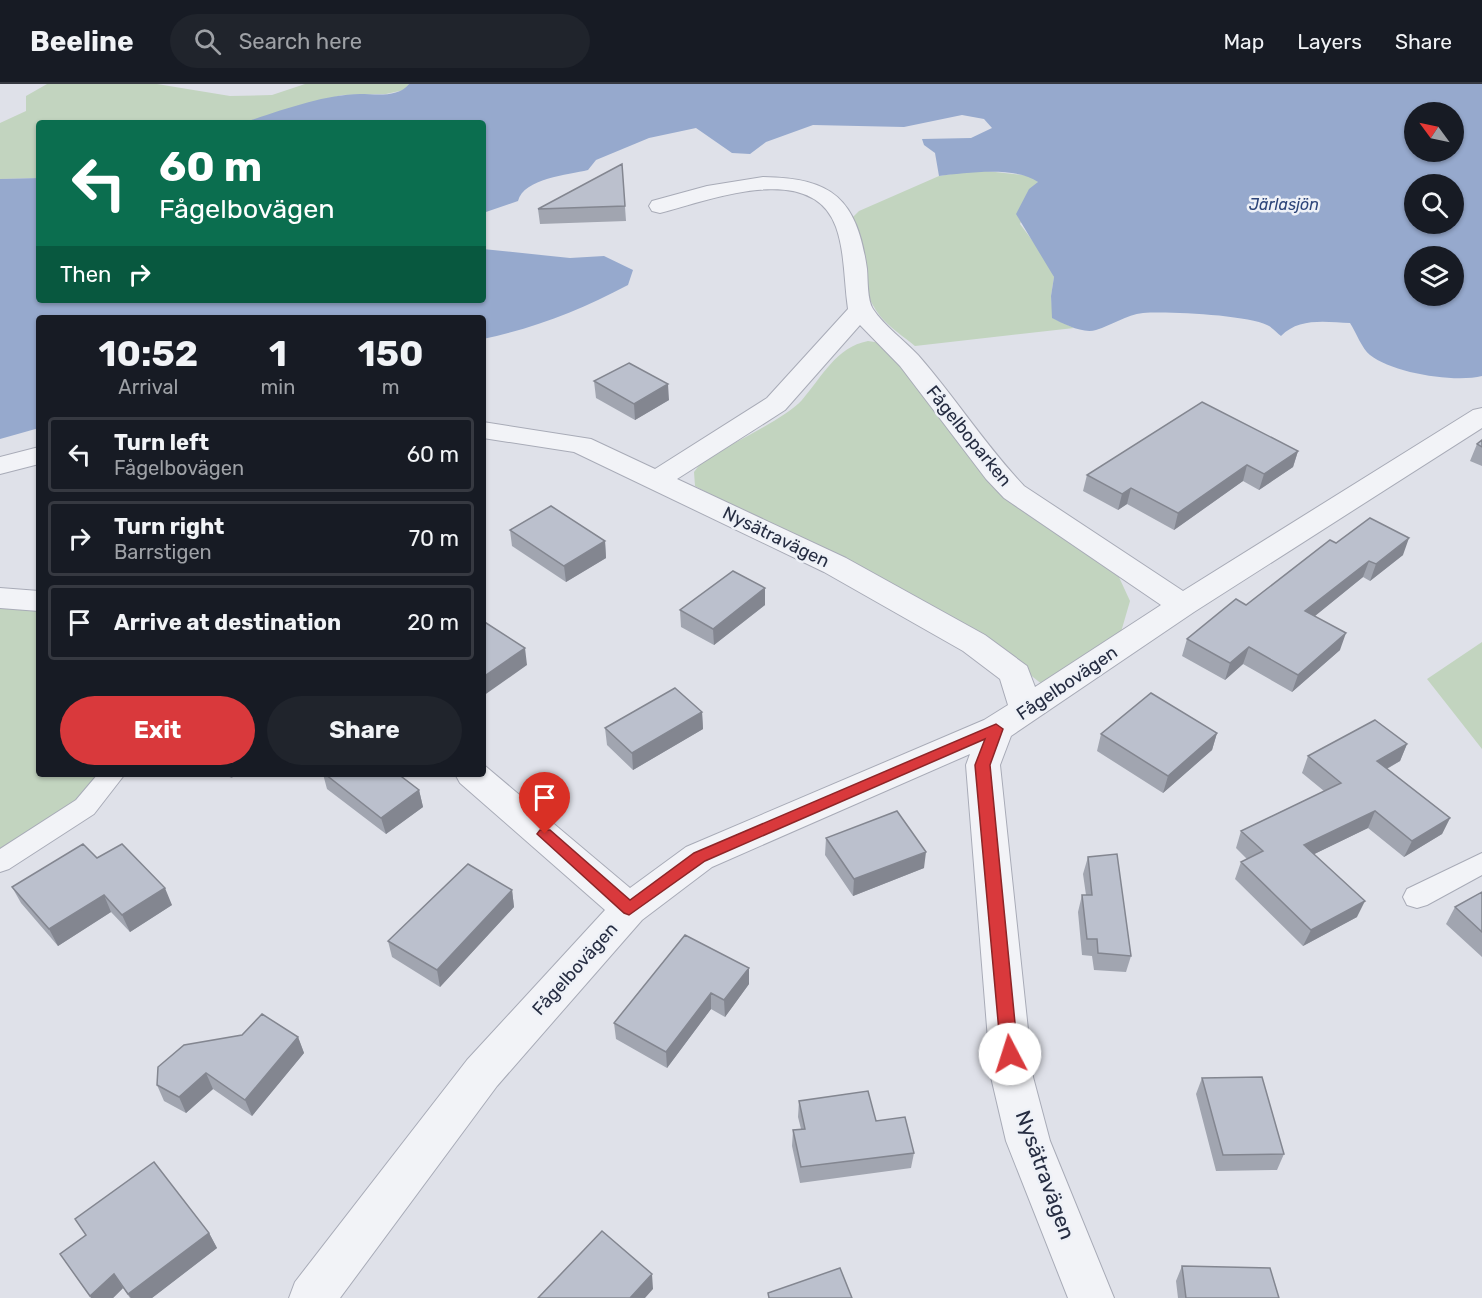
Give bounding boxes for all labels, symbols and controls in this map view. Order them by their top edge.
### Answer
search box [170,14,590,68]
text: Beeline [30,25,134,58]
icon: search [191,25,224,58]
text: Search here [239,28,362,55]
text: Map [1223,29,1264,54]
text: Layers [1297,29,1362,54]
text: Share [1395,29,1452,54]
north arrow [1404,102,1464,162]
map controls [1404,102,1464,306]
text: 60 m [159,142,262,192]
icon: left [60,144,138,222]
button: search [1404,174,1464,234]
text: Fågelbovägen [159,193,335,225]
water label: Järlasjön [1249,195,1319,214]
button: layers [1404,246,1464,306]
icon: right [123,258,156,291]
text: Then [60,261,111,288]
text: 10:52 [99,332,198,375]
text: 1 [269,332,287,375]
text: 150 [358,332,423,375]
text: Arrival [118,375,178,399]
text: min [261,375,295,399]
text: m [382,375,400,399]
street label: Fågelboparken [922,381,1016,491]
text: Turn left [114,429,209,456]
icon: left [63,438,96,471]
text: 60 m [407,441,459,468]
text: Fågelbovägen [114,456,244,480]
street label: Nysätravägen [719,502,833,572]
text: Turn right [114,513,224,540]
icon: right [63,522,96,555]
text: 70 m [409,525,459,552]
text: Barrstigen [114,540,212,564]
icon: arrive [63,606,96,639]
text: Arrive at destination [114,609,341,636]
text: 20 m [407,609,459,636]
street label: Fågelbovägen [1012,641,1122,725]
button: Exit [60,696,255,765]
button: Share [267,696,462,765]
pin [519,772,570,834]
icon: arrive [528,781,561,814]
street label: Fågelbovägen [528,918,622,1020]
position arrow [978,1022,1042,1086]
street label: Nysätravägen [1011,1107,1080,1243]

